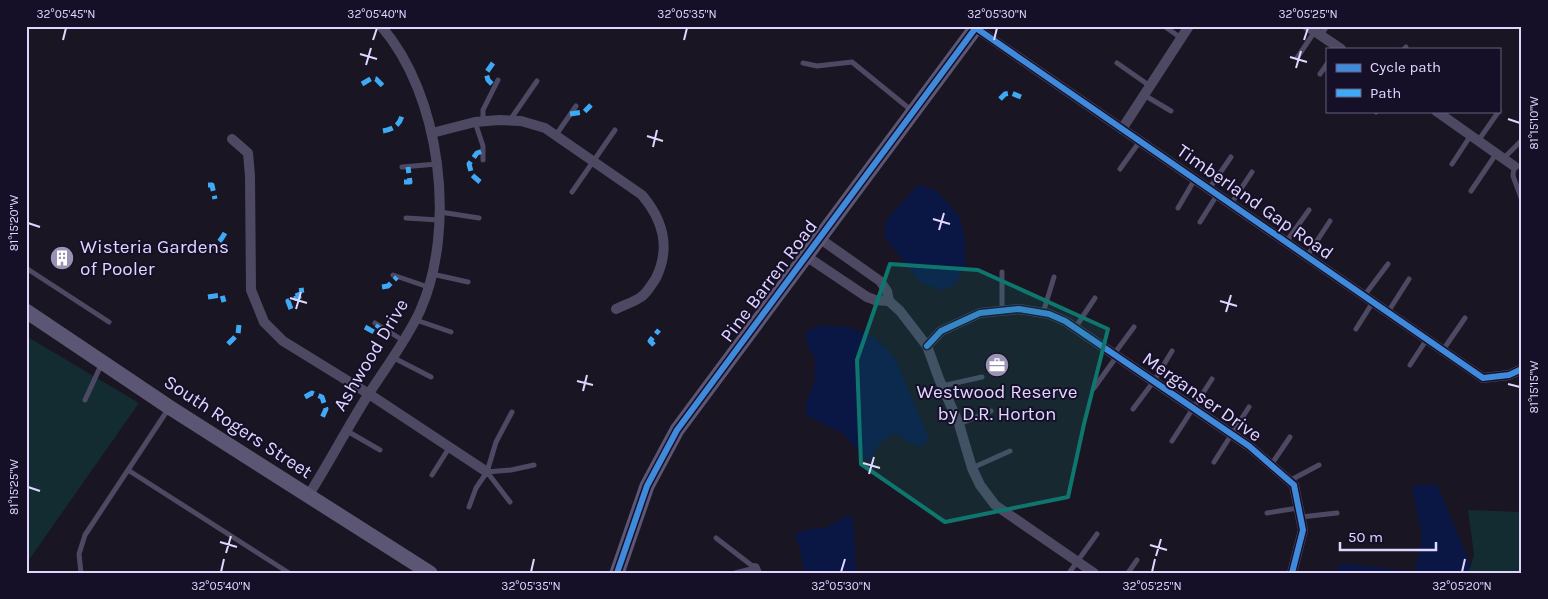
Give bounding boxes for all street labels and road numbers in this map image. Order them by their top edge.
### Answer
street label: Timberland Gap Road [1173,140,1337,264]
street label: Pine Barren Road [716,216,822,346]
street label: Ashwood Drive [329,295,413,415]
street label: Merganser Drive [1138,348,1266,446]
street label: South Rogers Street [160,371,316,483]

